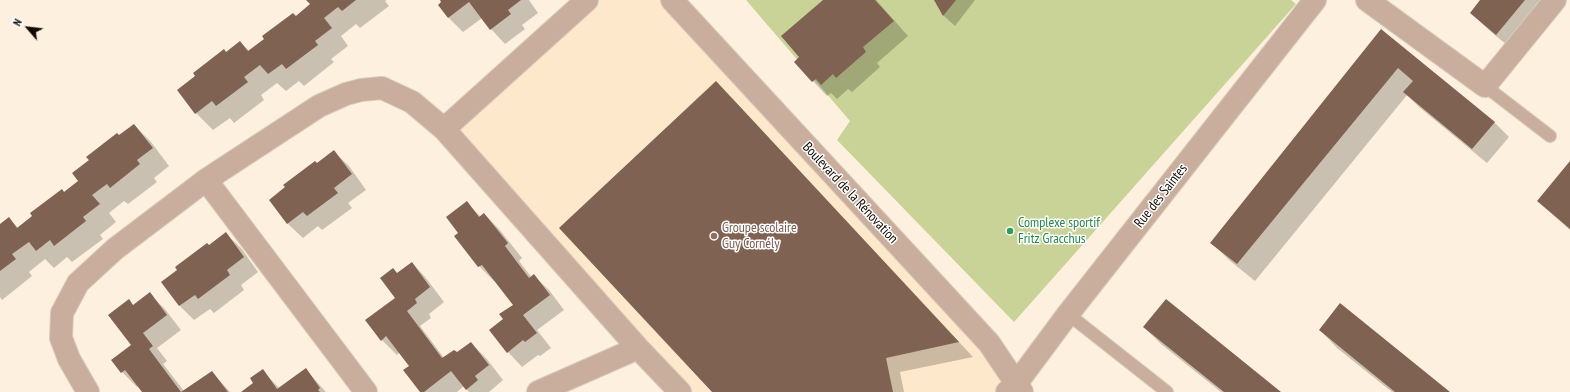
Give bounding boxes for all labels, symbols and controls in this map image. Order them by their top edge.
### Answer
north arrow [8,8,48,48]
text: N [10,16,25,28]
street label: Boulevard de la Rénovation [799,139,901,247]
street label: Rue des Saintes [1131,161,1191,231]
place label: Complexe sportif Fritz Gracchus [1018,215,1100,248]
place label: Groupe scolaire Guy Cornély [722,220,797,252]
marker: Complexe sportif Fritz Gracchus [1005,226,1015,236]
marker: Groupe scolaire Guy Cornély [709,231,719,241]

